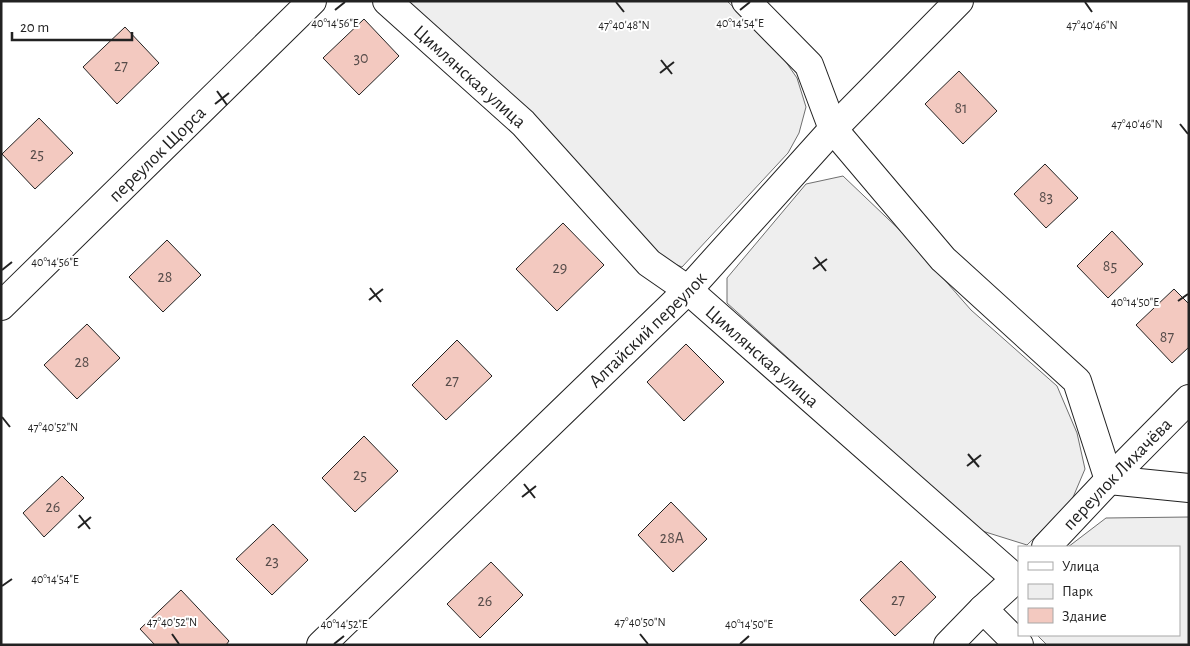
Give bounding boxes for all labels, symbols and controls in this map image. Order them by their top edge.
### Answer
scale bar [12,10,132,42]
text: 40°14'56"E [311,17,359,29]
text: 40°14'54"E [716,17,764,29]
text: 47°40'48"N [598,19,650,31]
text: 47°40'46"N [1066,19,1118,31]
text: 20 m [20,20,49,35]
street label: Цимлянская улица [409,22,529,132]
house number: 30 [353,50,369,66]
house number: 27 [114,58,128,74]
house number: 81 [954,100,968,116]
street label: переулок Щорса [106,103,210,206]
text: 47°40'46"N [1111,118,1163,130]
house number: 25 [30,146,44,162]
house number: 83 [1039,189,1053,205]
text: 40°14'56"E [31,256,79,268]
house number: 85 [1103,258,1117,274]
house number: 29 [553,260,567,276]
street label: Алтайский переулок [586,268,711,392]
house number: 28 [158,269,172,285]
text: 40°14'50"E [1111,296,1159,308]
street label: Цимлянская улица [701,302,822,412]
house number: 87 [1160,329,1174,345]
house number: 28 [75,354,89,370]
house number: 27 [445,373,459,389]
street label: переулок Лихачёва [1060,415,1176,534]
text: 47°40'52"N [28,421,78,433]
house number: 25 [353,467,367,483]
house number: 26 [46,499,60,515]
house number: 28А [660,530,685,546]
legend [1018,546,1180,636]
house number: 23 [265,553,279,569]
text: Улица [1062,559,1099,574]
text: 40°14'54"E [31,573,79,585]
text: Парк [1062,584,1093,599]
house number: 27 [891,592,905,608]
house number: 26 [478,593,492,609]
text: Здание [1062,609,1107,624]
text: 47°40'52"N [147,616,197,628]
text: 47°40'50"N [614,616,666,628]
text: 40°14'52"E [320,618,368,630]
text: 40°14'50"E [725,618,773,630]

